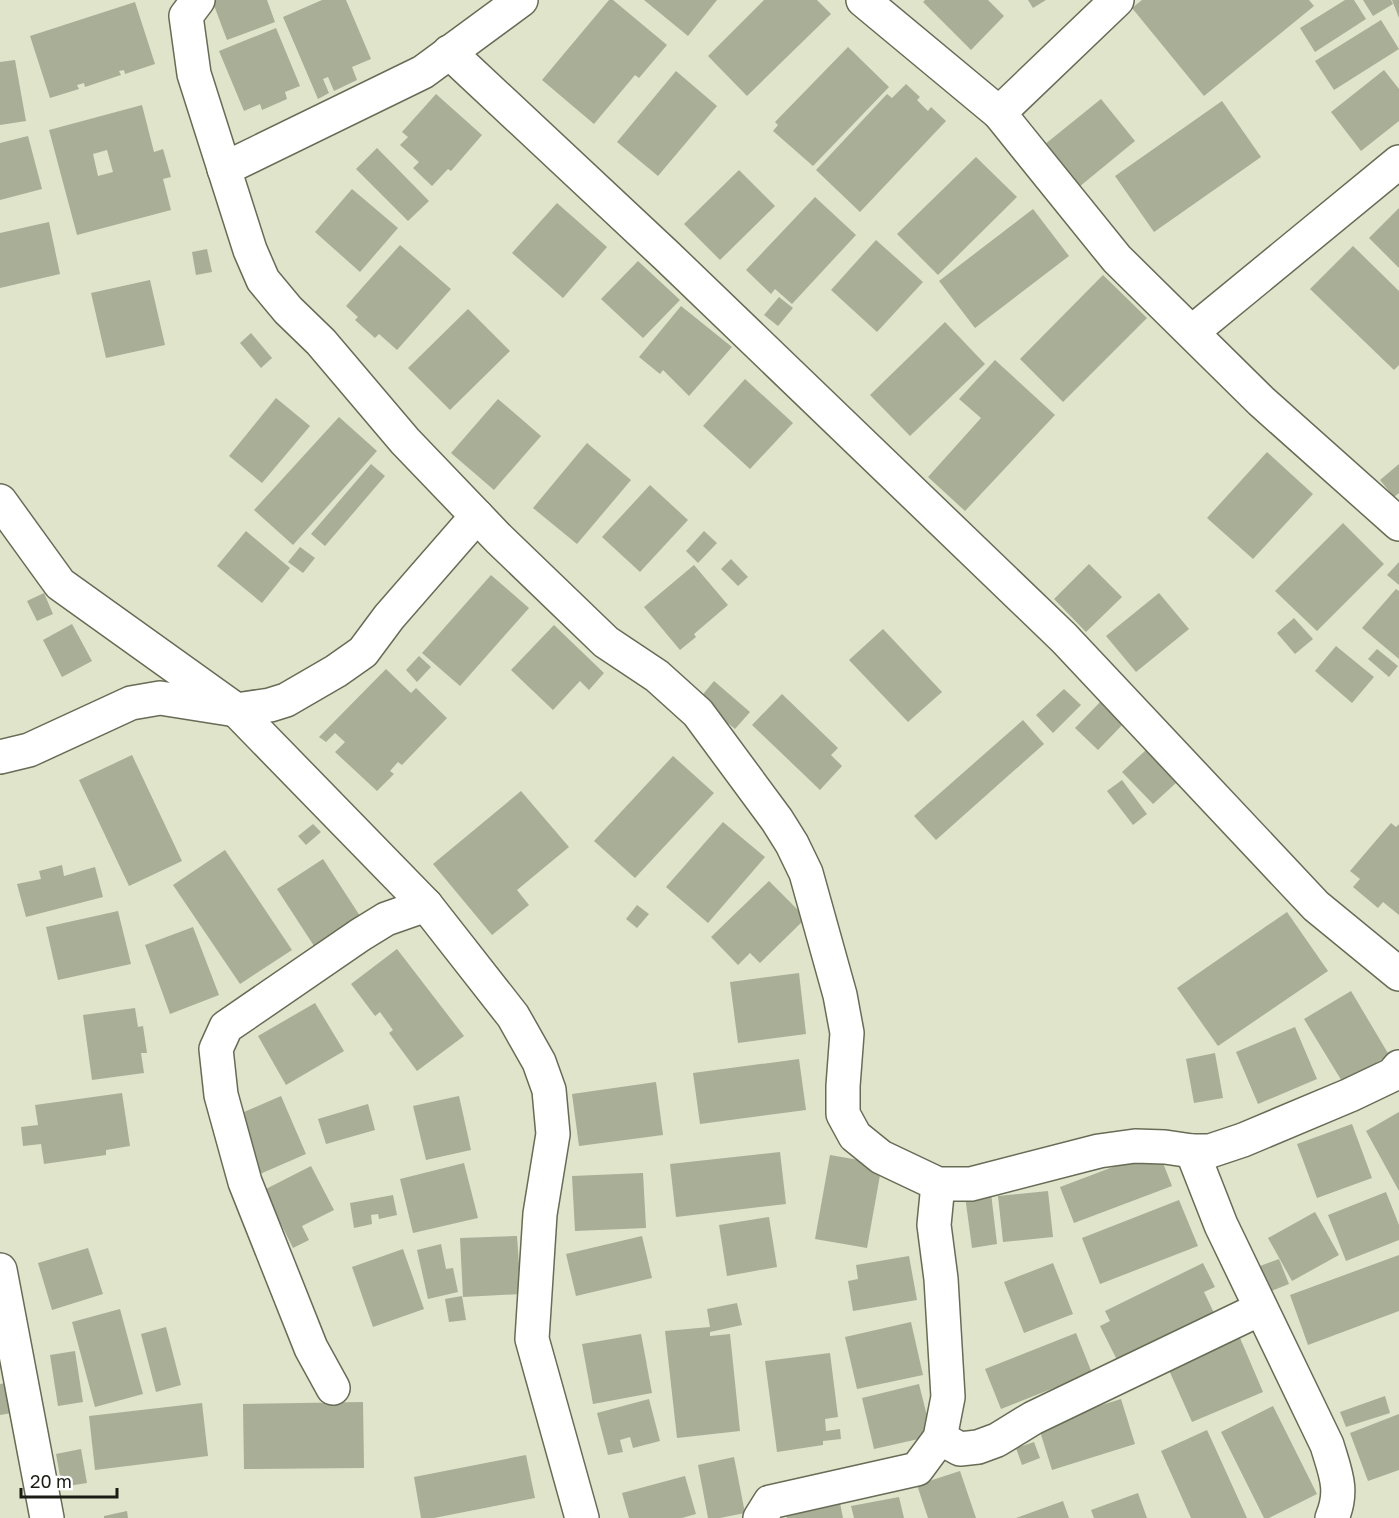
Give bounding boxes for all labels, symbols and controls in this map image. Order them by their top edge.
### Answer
scale bar [21,1461,117,1499]
text: 20 m [30,1470,72,1492]

